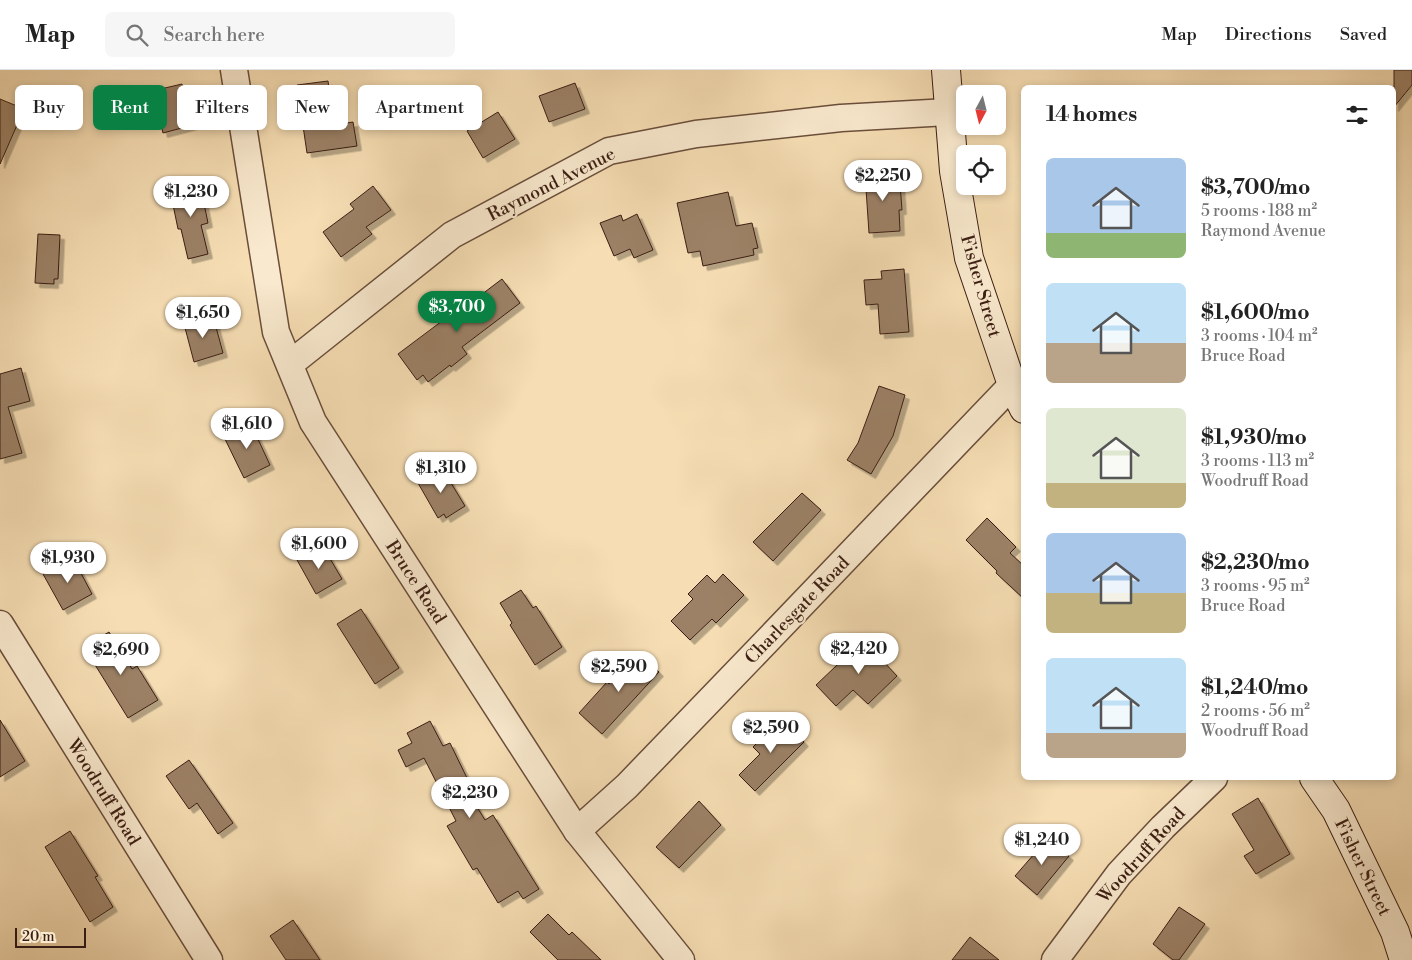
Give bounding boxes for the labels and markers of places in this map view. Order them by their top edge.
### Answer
pin: $2,250 [842,160,924,202]
pin: $1,230 [150,176,232,218]
pin: $3,700 [416,290,498,333]
pin: $1,650 [162,296,244,339]
pin: $1,610 [206,408,288,450]
pin: $1,310 [400,452,482,494]
pin: $1,600 [278,528,360,570]
pin: $1,930 [27,542,109,584]
pin: $2,420 [818,632,900,675]
pin: $2,690 [80,634,162,676]
pin: $2,590 [578,650,660,693]
pin: $2,590 [730,712,812,754]
pin: $2,230 [429,776,511,819]
pin: $1,240 [1001,824,1083,866]

